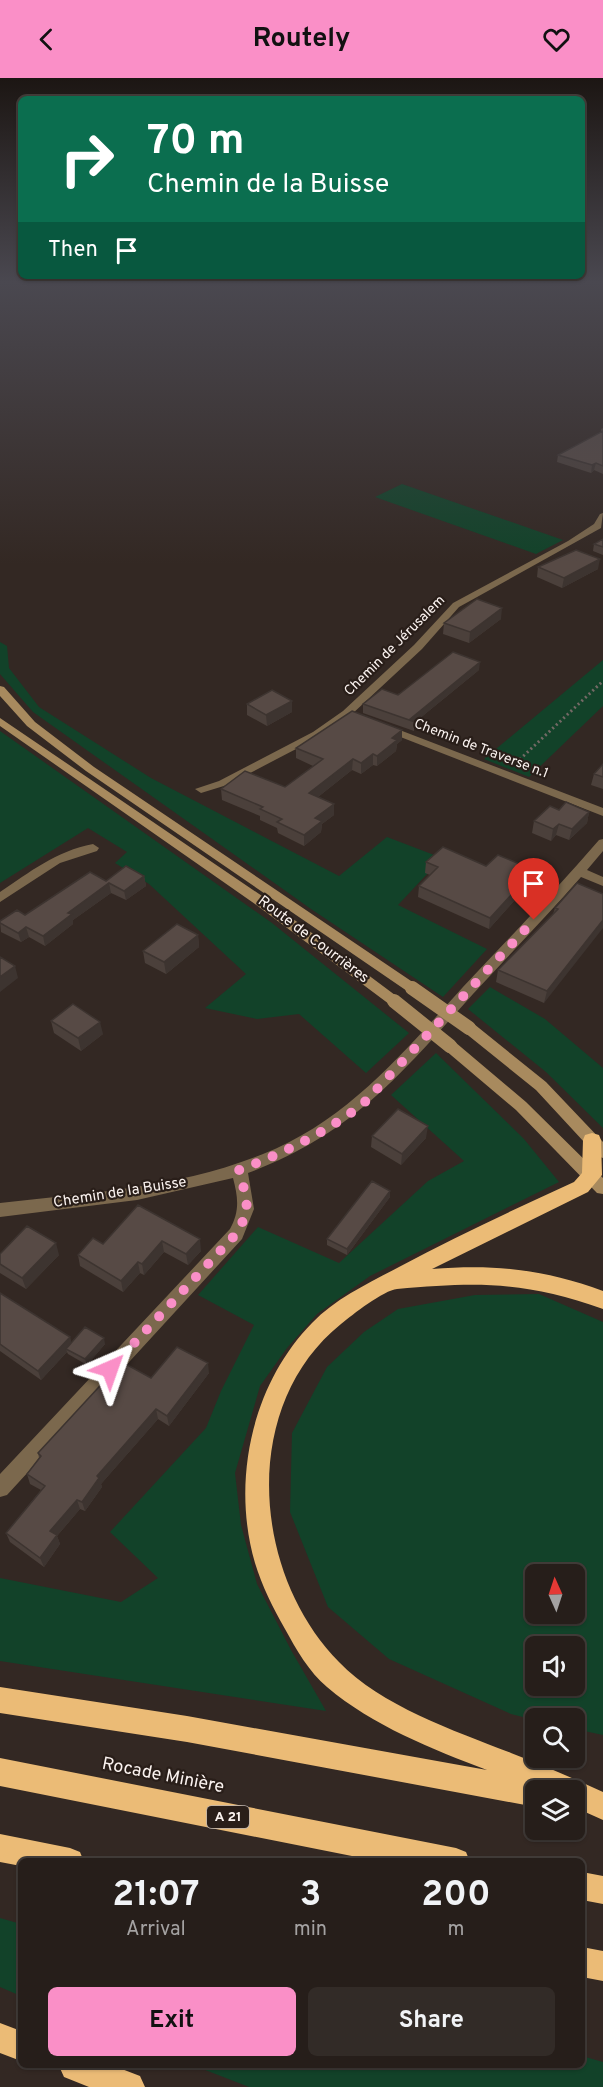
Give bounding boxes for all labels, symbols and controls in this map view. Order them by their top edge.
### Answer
text: Routely [253,22,350,56]
icon: back [30,23,63,56]
icon: heart [540,23,573,56]
text: 70 m [147,116,245,169]
icon: right [48,120,126,198]
text: Chemin de la Buisse [147,168,389,202]
icon: arrive [110,234,143,267]
text: Then [48,237,98,264]
street label: Chemin de Jérusalem [341,592,449,700]
street label: Chemin de Traverse n.1 [411,716,551,782]
pin [508,858,559,920]
icon: arrive [517,867,550,900]
street label: Route de Courrières [254,892,372,988]
street label: Chemin de la Buisse [52,1173,188,1213]
position arrow [78,1337,142,1401]
north arrow [525,1564,585,1624]
map controls [525,1564,585,1840]
button: sound [525,1636,585,1696]
button: search [525,1708,585,1768]
street label: Rocade Minière [100,1753,226,1799]
button: layers [525,1780,585,1840]
road number: A 21 [207,1806,249,1828]
text: 21:07 [112,1873,200,1919]
text: 3 [300,1873,321,1919]
text: 200 [421,1873,491,1919]
text: Arrival [126,1917,186,1943]
text: min [294,1917,327,1943]
text: m [448,1917,465,1943]
button: Exit [48,1987,296,2056]
button: Share [308,1987,555,2056]

